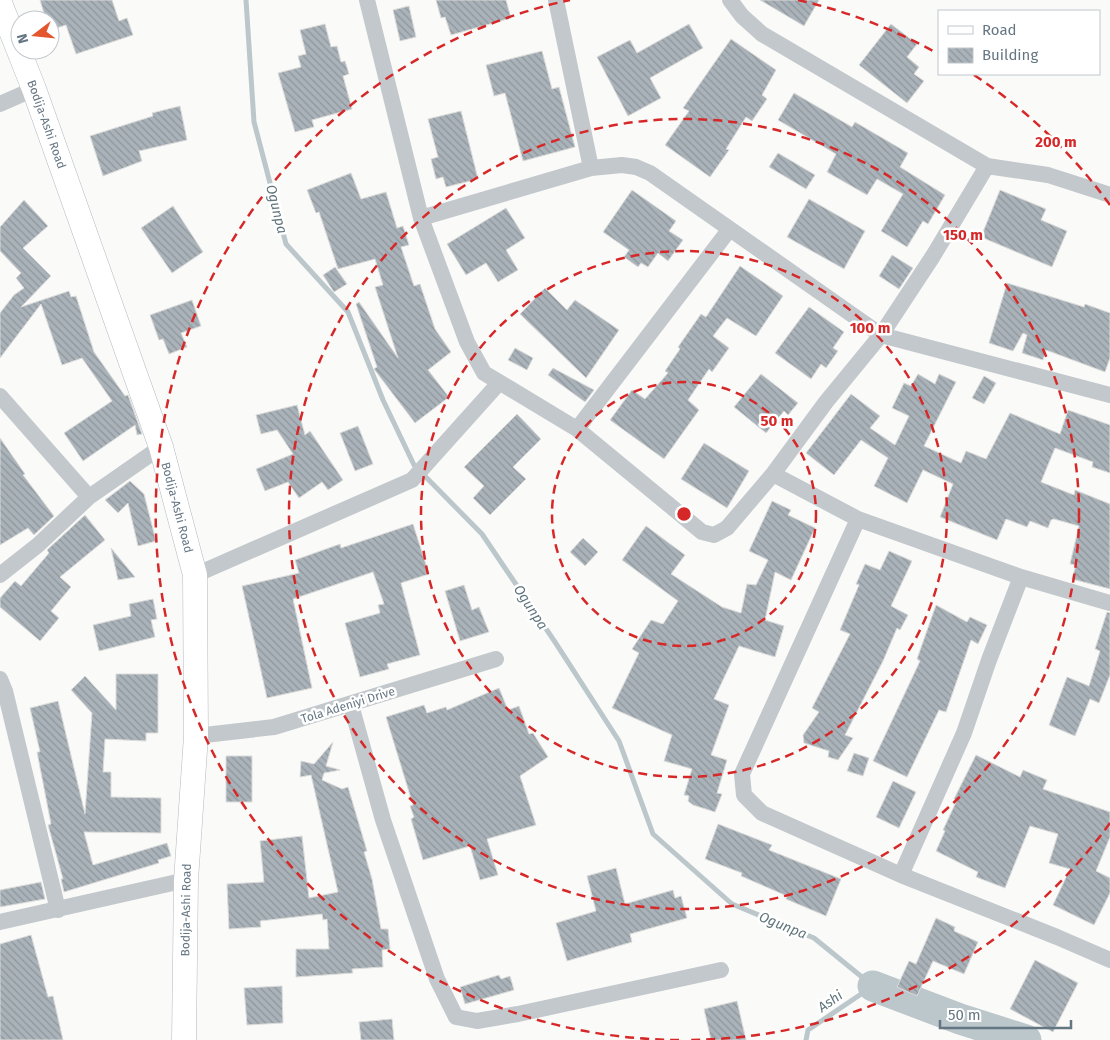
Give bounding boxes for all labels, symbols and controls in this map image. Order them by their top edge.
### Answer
north arrow [10,10,60,60]
legend [938,10,1100,75]
text: Road [982,21,1017,39]
text: N [14,32,32,45]
text: Building [982,46,1038,64]
street label: Bodija-Ashi Road [24,78,69,171]
text: 200 m [1035,133,1077,151]
water label: Ogunpa [262,183,291,235]
text: 150 m [943,226,983,244]
text: 100 m [850,319,890,337]
text: 50 m [760,412,794,430]
street label: Bodija-Ashi Road [158,461,196,554]
centre of rings [675,505,693,523]
water label: Ogunpa [510,582,551,633]
street label: Tola Adeniyi Drive [299,684,397,726]
street label: Bodija-Ashi Road [178,863,194,957]
water label: Ogunpa [756,908,809,943]
water label: Ashi [814,987,846,1017]
scale bar [940,998,1071,1030]
text: 50 m [948,1006,981,1024]

